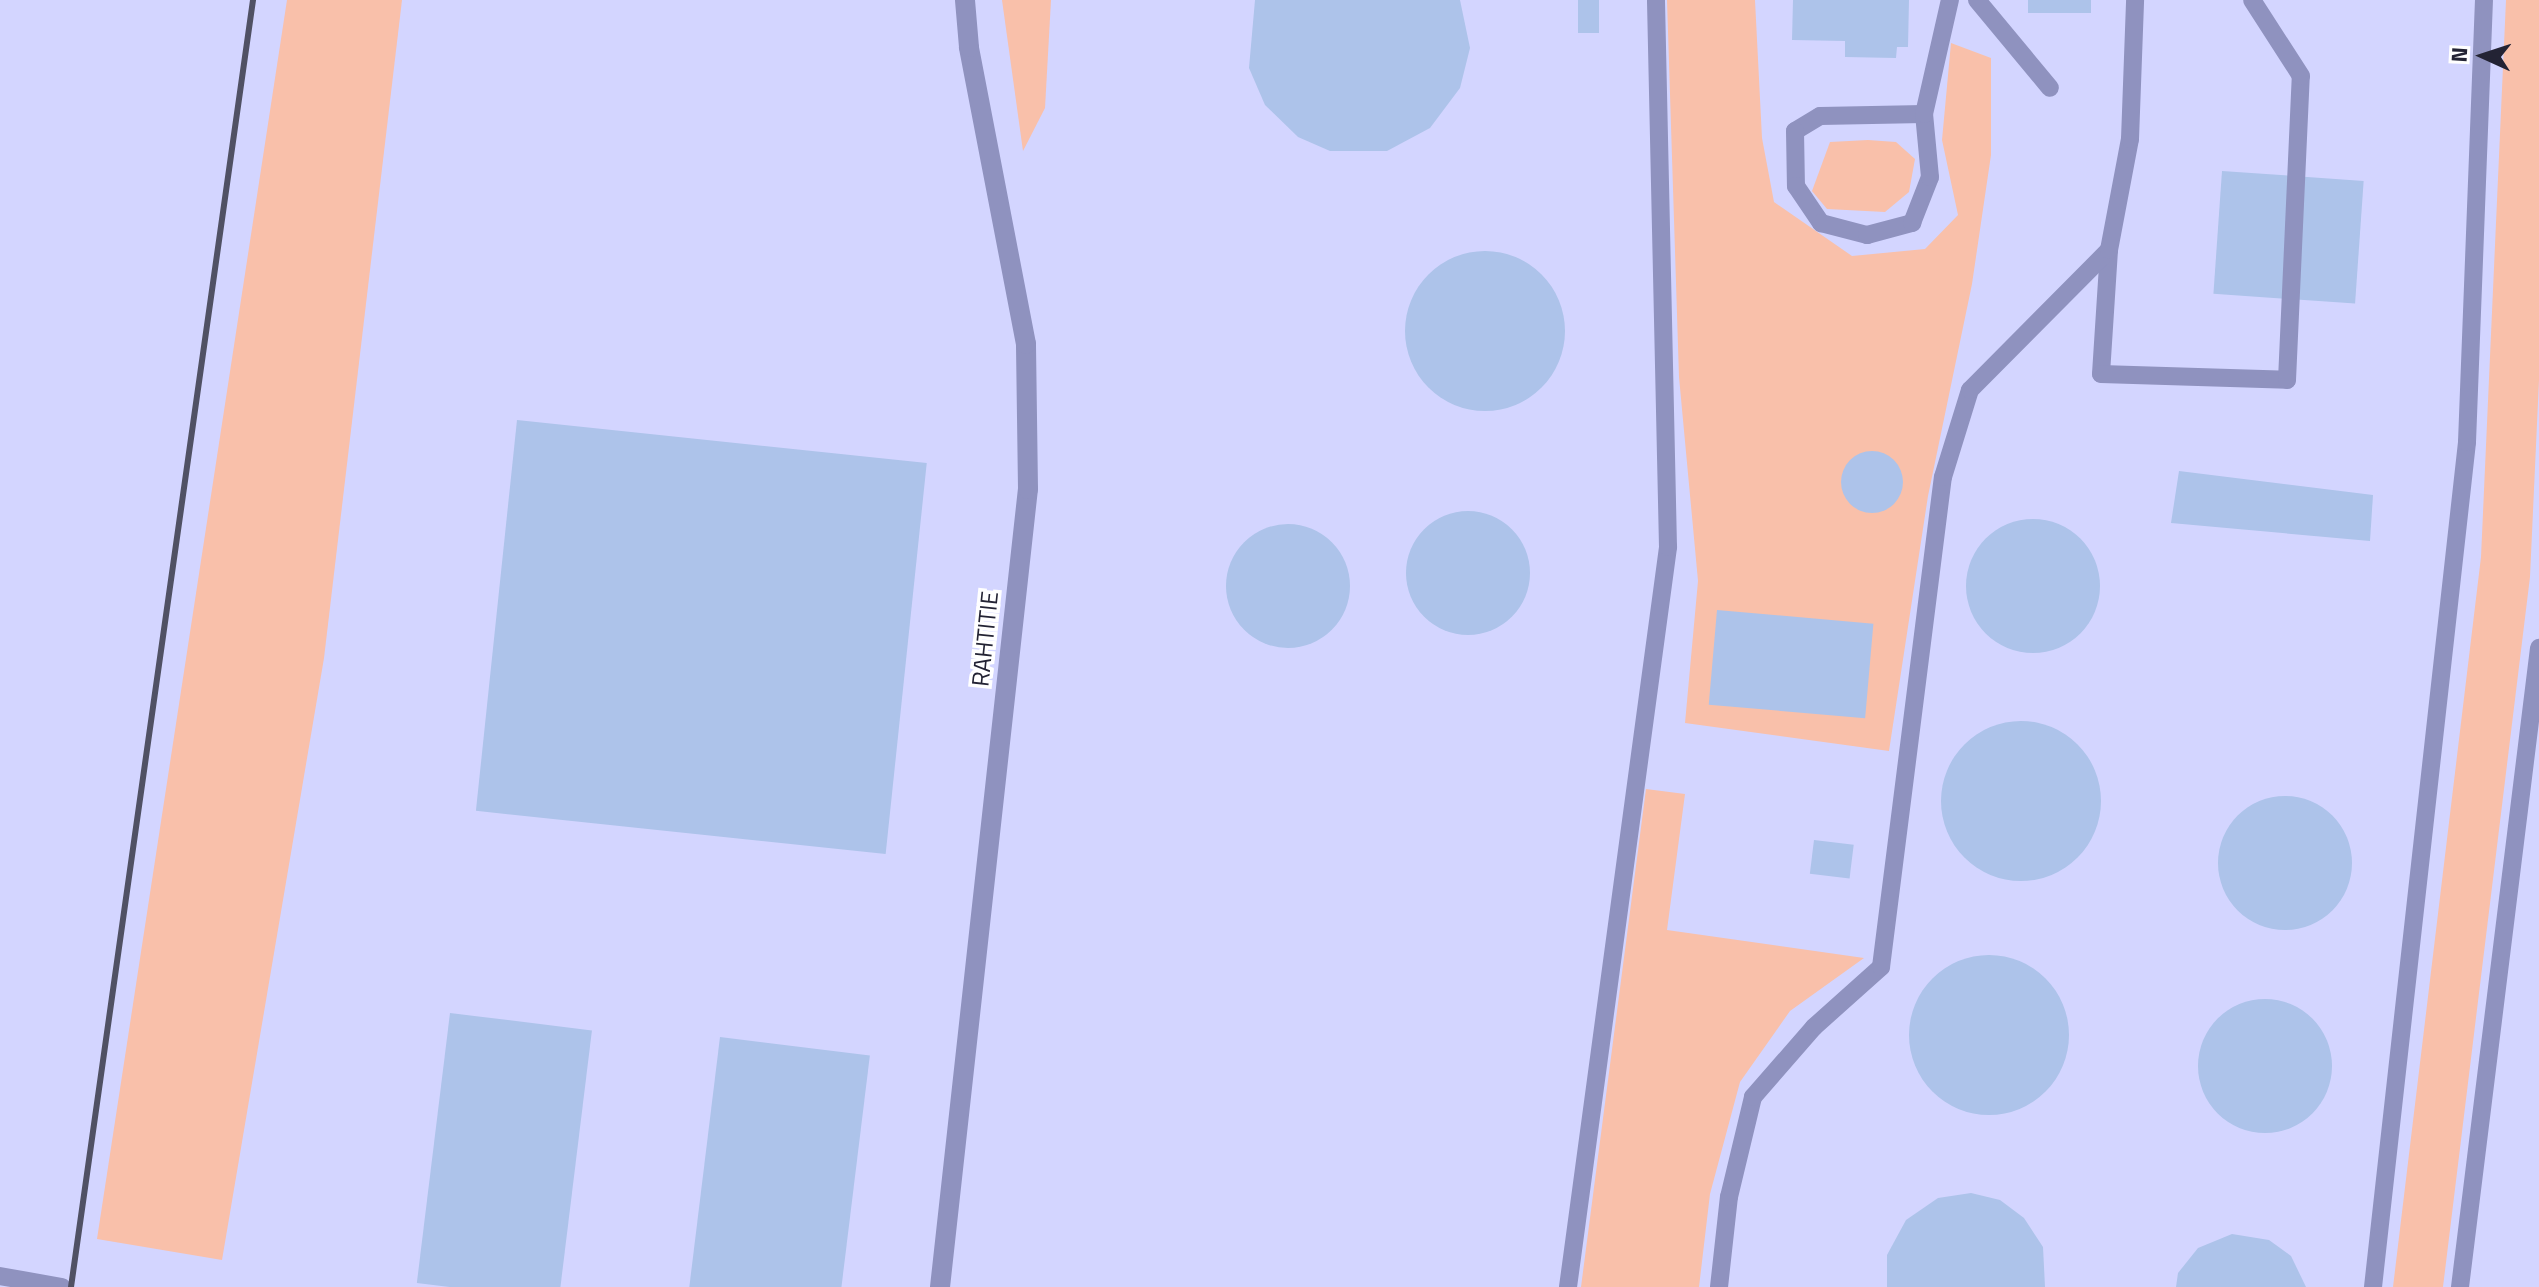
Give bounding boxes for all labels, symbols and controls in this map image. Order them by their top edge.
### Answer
north arrow [2443,16,2523,96]
text: N [2442,46,2476,63]
street label: RAHTITIE [966,590,1004,688]

